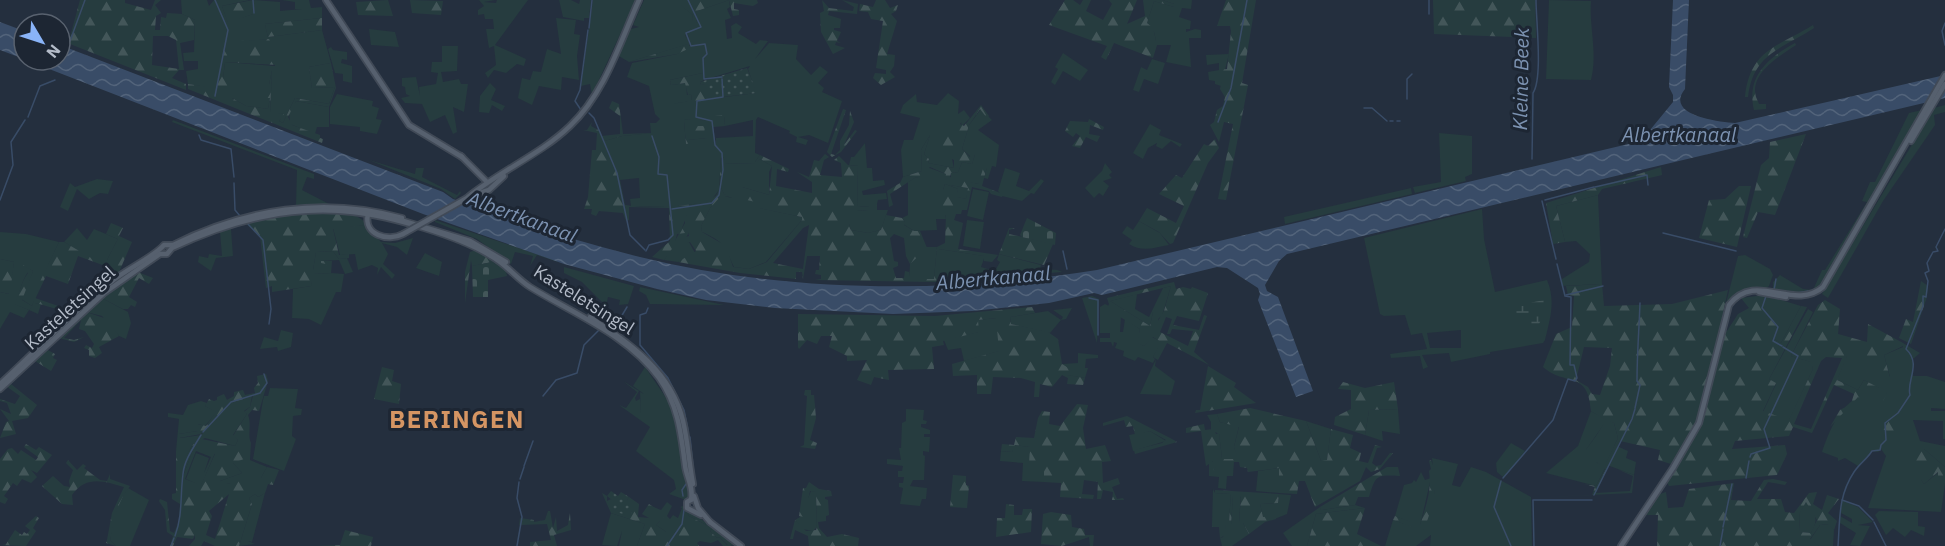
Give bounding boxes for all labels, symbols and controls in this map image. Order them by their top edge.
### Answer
north arrow [12,12,72,72]
water label: Kleine Beek [1506,27,1535,131]
text: N [42,41,65,62]
water label: Albertkanaal [1621,121,1737,148]
water label: Albertkanaal [463,184,581,249]
water label: Albertkanaal [934,259,1052,296]
street label: Kasteletsingel [530,260,639,340]
street label: Kasteletsingel [20,261,120,354]
district label: BERINGEN [389,403,525,435]

